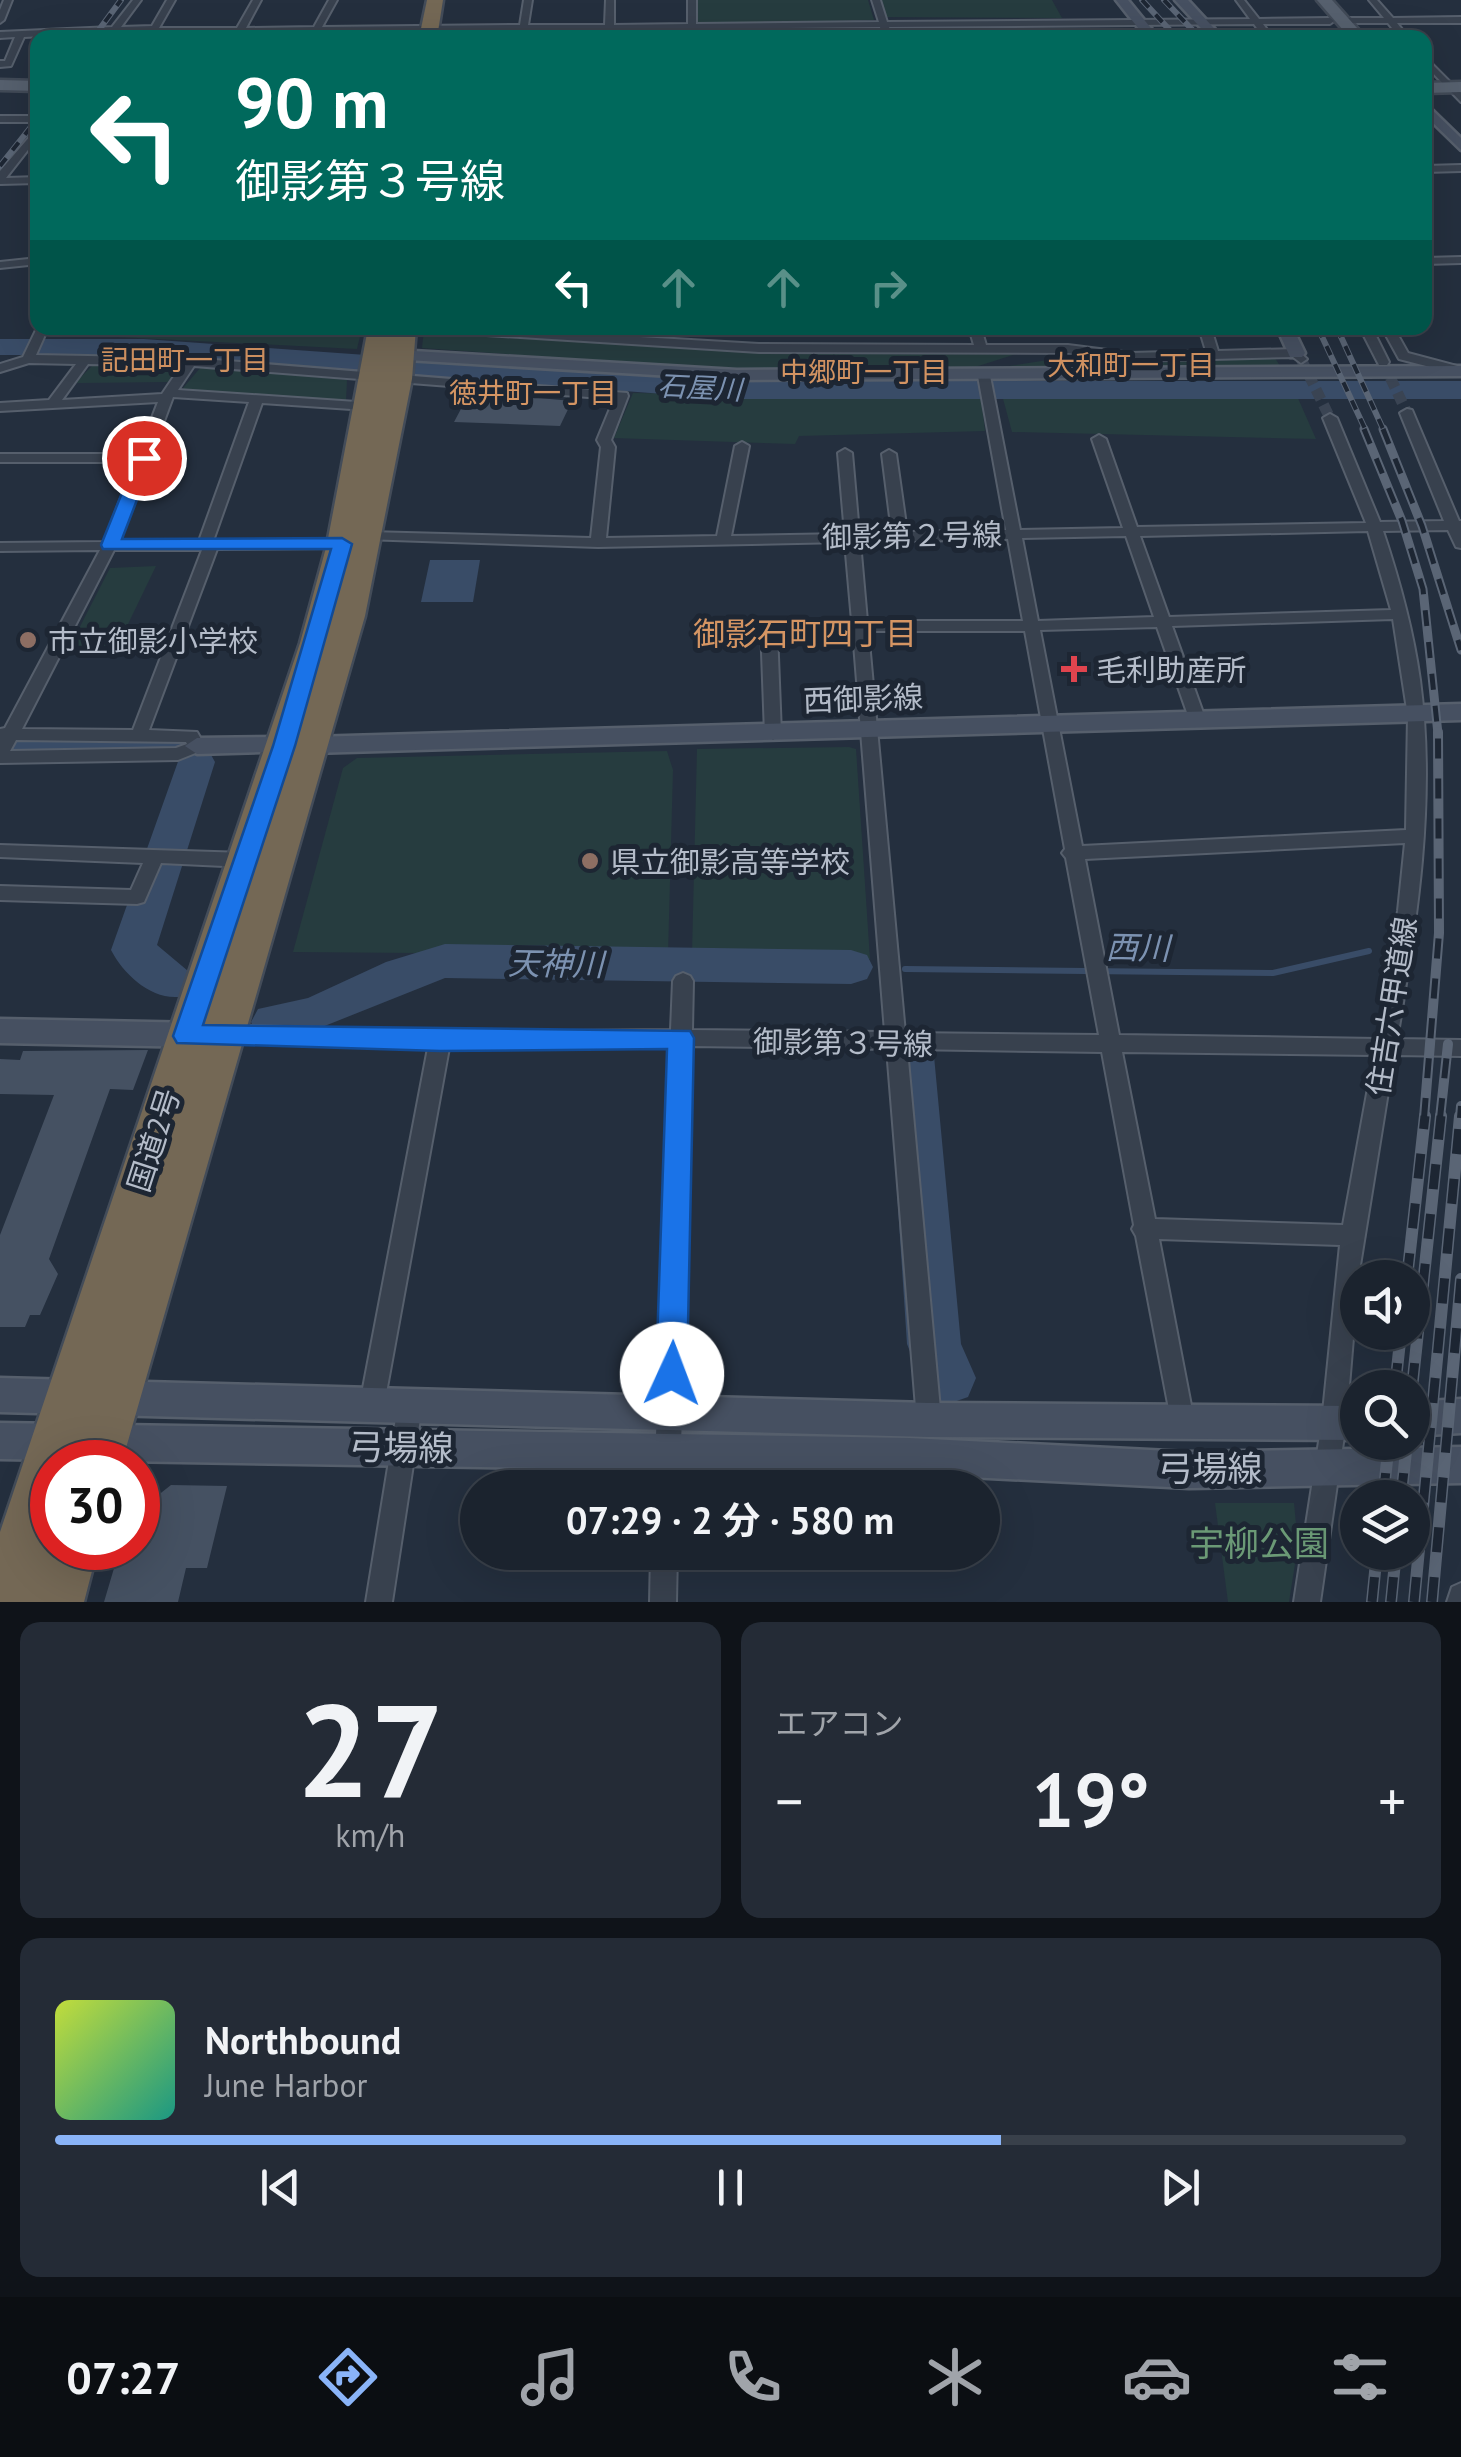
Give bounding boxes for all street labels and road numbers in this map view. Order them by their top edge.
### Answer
street label: 御影第２号線 [822,514,1002,556]
street label: 西御影線 [802,676,924,720]
street label: 住吉六甲道線 [1358,914,1424,1098]
street label: 御影第３号線 [753,1021,933,1063]
street label: 国道2号 [118,1083,188,1197]
street label: 弓場線 [348,1423,454,1471]
street label: 弓場線 [1157,1445,1263,1491]

